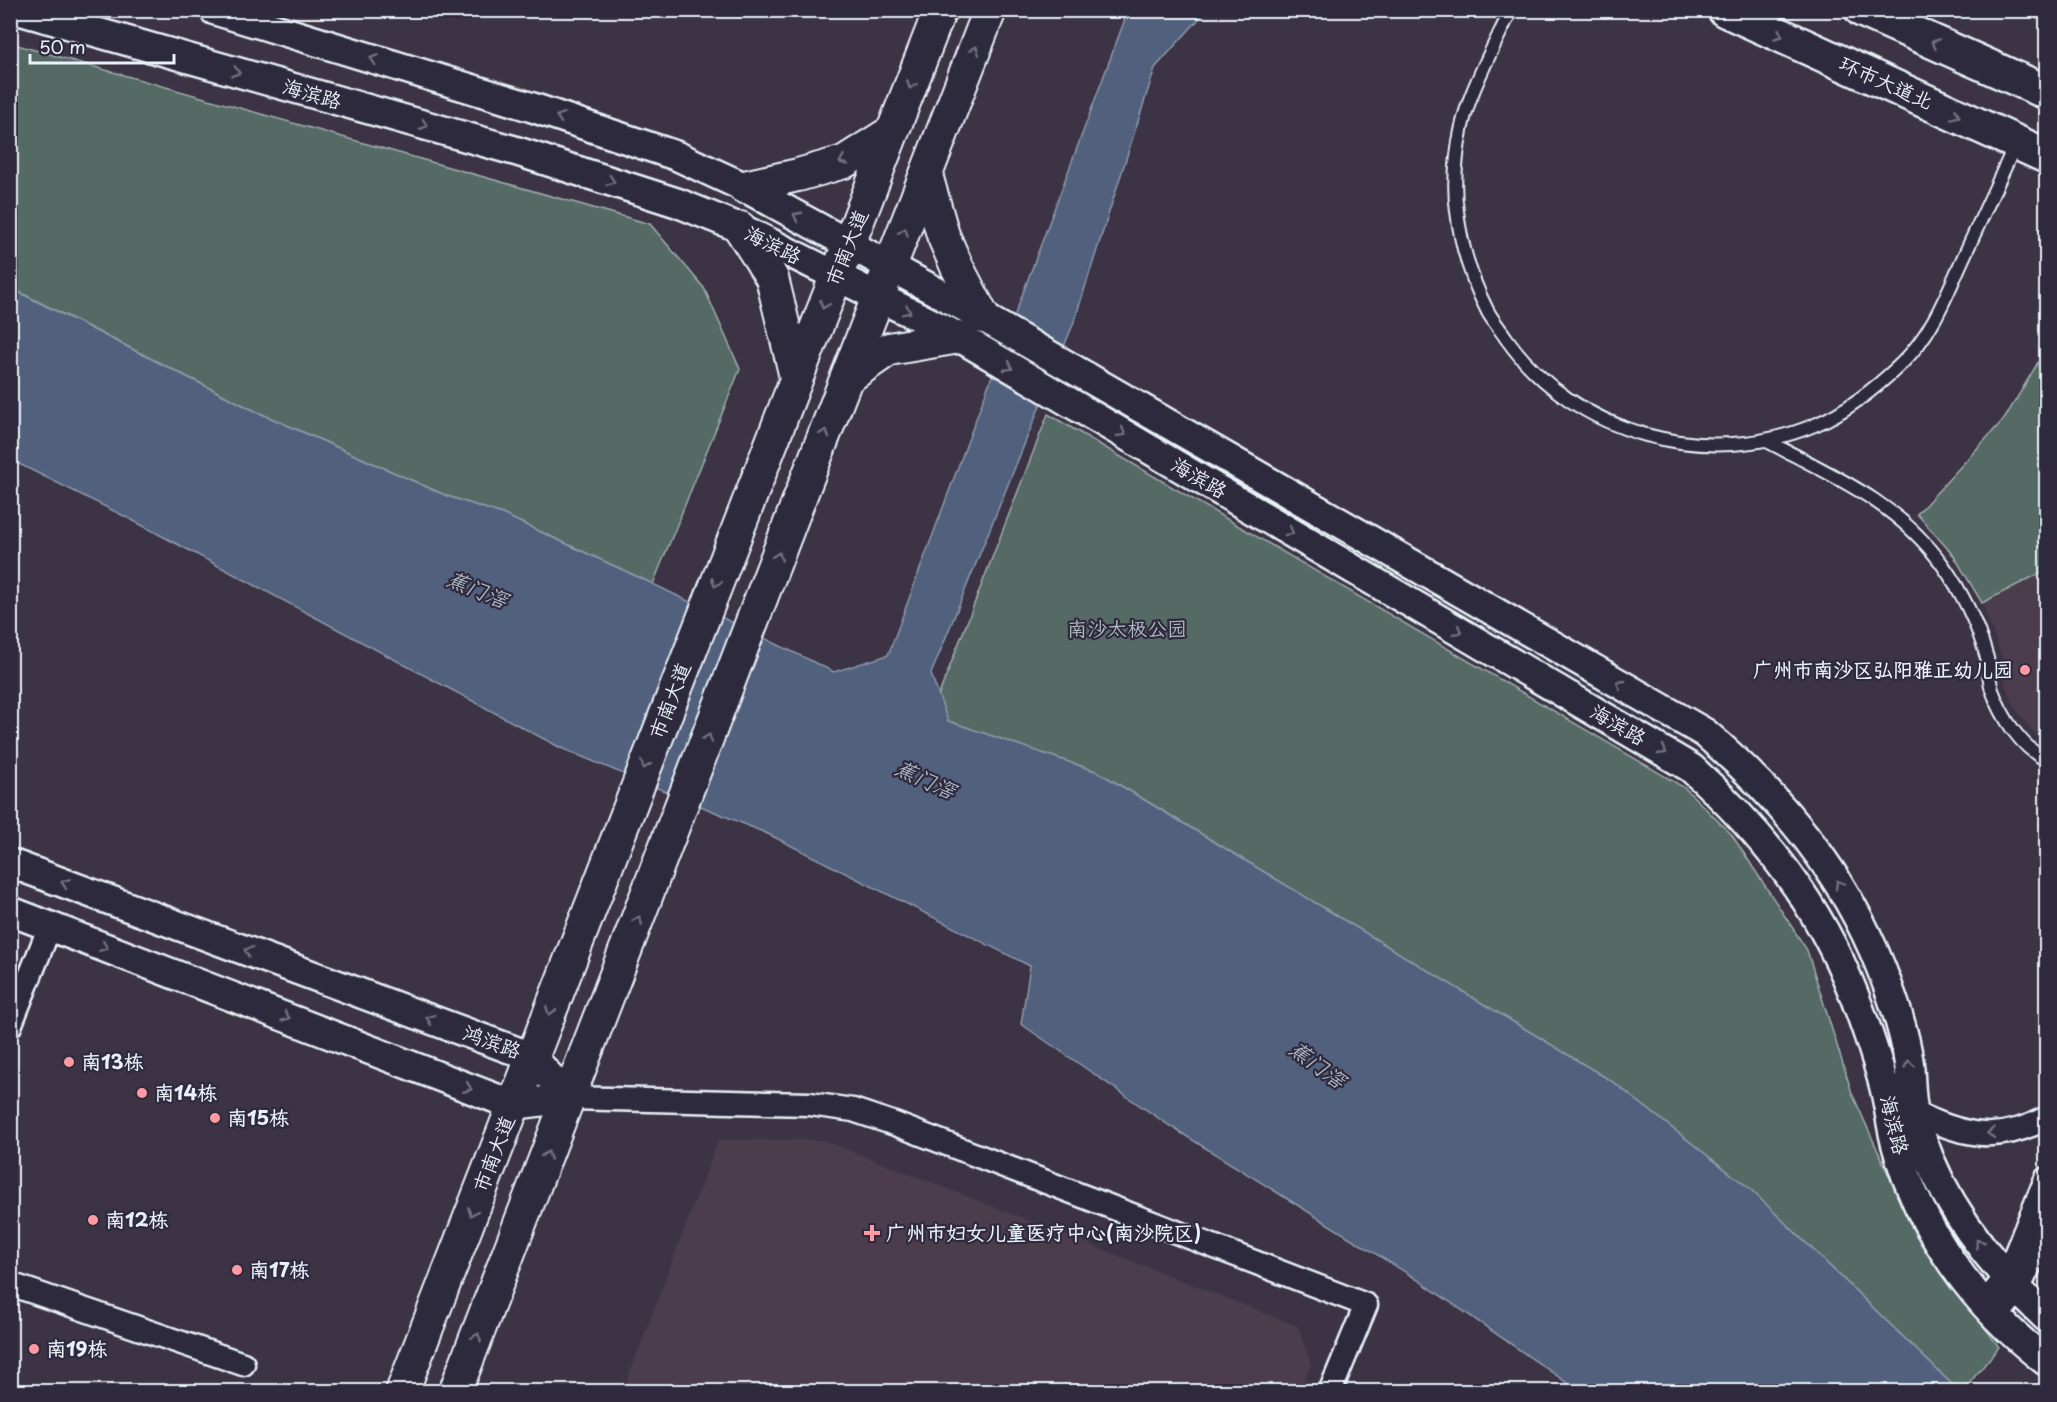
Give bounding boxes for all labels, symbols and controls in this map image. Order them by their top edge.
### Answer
scale bar [30,27,174,65]
one-way arrow [1772,27,1783,39]
text: 50 m [39,33,86,60]
one-way arrow [1931,38,1942,50]
one-way arrow [968,45,980,56]
street label: 环市大道北 [1835,48,1938,116]
one-way arrow [369,54,380,66]
one-way arrow [231,65,241,77]
street label: 海滨路 [279,70,346,116]
one-way arrow [905,79,918,89]
one-way arrow [1950,108,1961,120]
one-way arrow [555,111,566,124]
one-way arrow [418,118,429,130]
one-way arrow [838,154,849,166]
one-way arrow [605,174,616,186]
street label: 市南大道 [817,205,875,290]
one-way arrow [793,212,804,223]
street label: 海滨路 [740,217,808,271]
one-way arrow [897,227,909,238]
one-way arrow [819,299,831,310]
one-way arrow [900,304,911,316]
one-way arrow [1003,359,1013,371]
one-way arrow [1116,426,1126,438]
one-way arrow [818,428,831,439]
street label: 海滨路 [1166,449,1234,506]
one-way arrow [1284,525,1294,536]
one-way arrow [770,552,783,562]
water label: 蕉门滘 [443,561,516,616]
one-way arrow [711,577,723,588]
park label: 南沙太极公园 [1067,613,1187,643]
one-way arrow [1452,624,1462,635]
place label: 广州市南沙区弘阳雅正幼儿园 [1753,654,2013,684]
street label: 市南大道 [641,658,697,743]
marker: 广州市南沙区弘阳雅正幼儿园 [2018,663,2032,677]
one-way arrow [1616,680,1627,691]
street label: 海滨路 [1585,696,1653,753]
one-way arrow [700,734,713,744]
one-way arrow [1657,744,1667,755]
water label: 蕉门滘 [891,750,964,807]
one-way arrow [640,759,652,770]
one-way arrow [60,878,71,891]
one-way arrow [1834,880,1846,890]
one-way arrow [631,916,643,927]
one-way arrow [98,940,109,952]
one-way arrow [243,946,253,959]
one-way arrow [544,1005,557,1016]
one-way arrow [281,1010,291,1023]
one-way arrow [426,1014,436,1027]
street label: 鸿滨路 [459,1017,527,1066]
water label: 蕉门滘 [1283,1032,1355,1097]
place label: 南13栋 [81,1046,144,1076]
marker: 南13栋 [62,1055,76,1069]
one-way arrow [1903,1060,1915,1069]
place label: 南14栋 [154,1077,217,1107]
one-way arrow [462,1080,473,1093]
marker: 南14栋 [135,1086,149,1100]
street label: 海滨路 [1873,1092,1917,1158]
place label: 南15栋 [227,1102,289,1132]
marker: 南15栋 [208,1111,222,1125]
street label: 市南大道 [465,1111,521,1196]
one-way arrow [1986,1127,1995,1140]
one-way arrow [540,1150,552,1161]
place label: 南12栋 [105,1204,169,1234]
one-way arrow [467,1206,479,1217]
marker: 南12栋 [86,1213,100,1227]
place label: 广州市妇女儿童医疗中心(南沙院区) [886,1217,1201,1247]
marker: 广州市妇女儿童医疗中心(南沙院区) [863,1224,881,1242]
one-way arrow [1975,1238,1986,1249]
place label: 南17栋 [249,1254,310,1284]
marker: 南17栋 [230,1263,244,1277]
one-way arrow [469,1332,482,1343]
place label: 南19栋 [46,1333,108,1363]
marker: 南19栋 [27,1342,41,1356]

